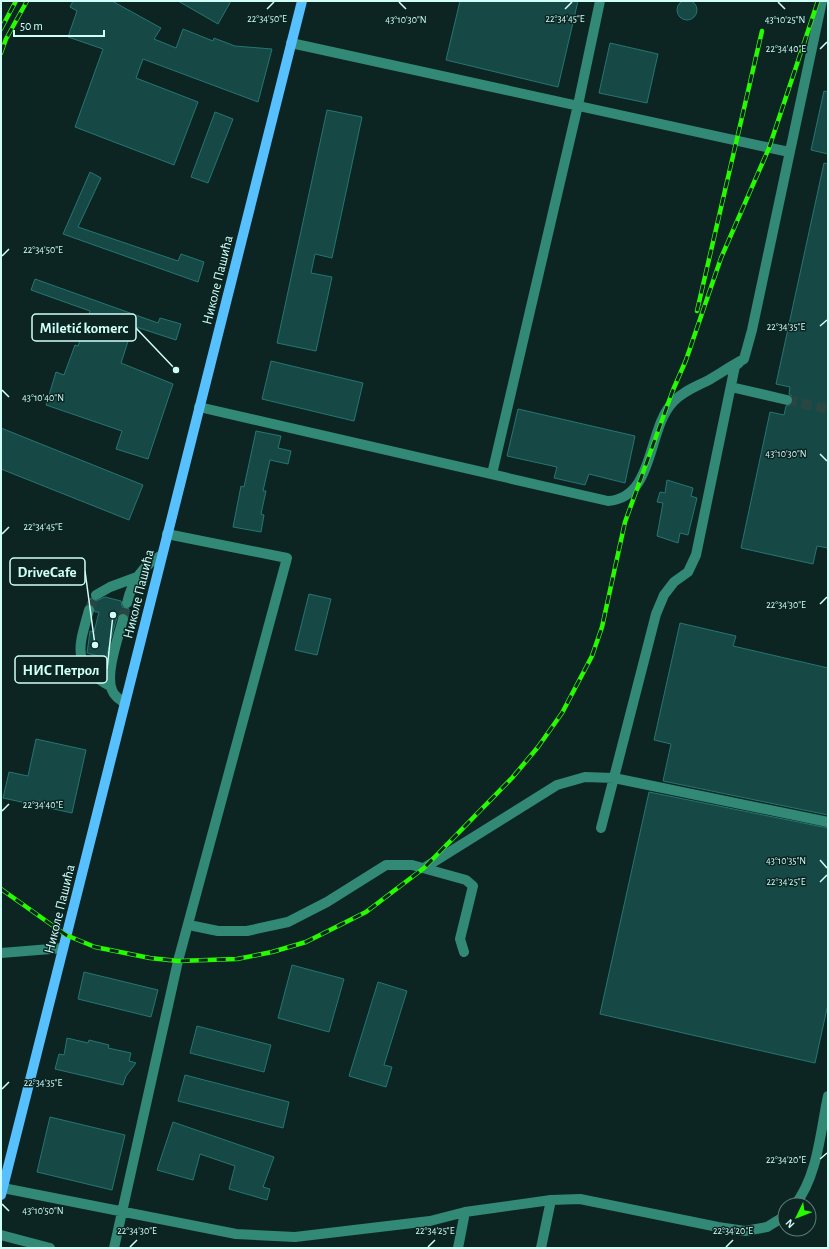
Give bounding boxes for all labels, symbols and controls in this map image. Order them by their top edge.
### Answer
scale bar [14,12,104,38]
text: 22°34'50"E [247,14,287,24]
text: 22°34'45"E [545,14,585,24]
text: 43°10'30"N [385,15,427,25]
text: 43°10'25"N [765,15,805,25]
text: 50 m [20,20,43,32]
text: 22°34'40"E [766,44,806,54]
street label: Николе Пашића [200,234,236,326]
text: 22°34'50"E [23,245,63,255]
callout: Miletić komerc [32,314,136,341]
text: Miletić komerc [40,321,129,336]
text: 22°34'35"E [767,322,805,332]
text: 43°10'40"N [22,393,64,403]
text: 43°10'30"N [765,449,807,459]
text: 22°34'45"E [23,522,63,532]
street label: Николе Пашића [121,548,157,640]
callout: DriveCafe [10,558,85,585]
text: DriveCafe [17,565,77,580]
text: 22°34'30"E [766,600,806,610]
callout: НИС Петрол [15,656,107,683]
text: НИС Петрол [23,663,99,678]
text: 22°34'40"E [23,800,63,810]
text: 43°10'35"N [766,856,806,866]
street label: Николе Пашића [42,863,78,955]
text: 22°34'25"E [767,877,806,887]
text: 22°34'35"E [24,1078,62,1088]
text: 22°34'20"E [766,1155,806,1165]
north arrow [777,1197,817,1237]
text: 43°10'50"N [22,1206,64,1216]
text: N [783,1217,797,1230]
text: 22°34'30"E [117,1226,157,1236]
text: 22°34'25"E [416,1226,455,1236]
text: 22°34'20"E [713,1226,753,1236]

